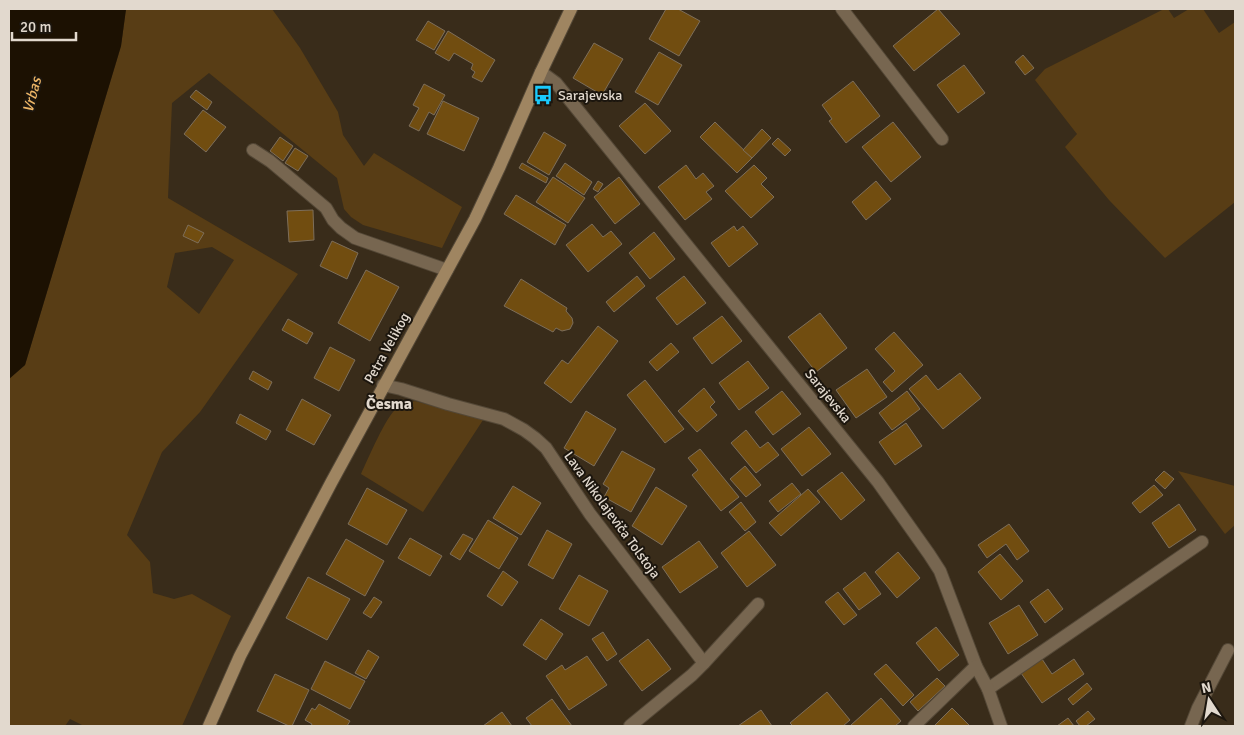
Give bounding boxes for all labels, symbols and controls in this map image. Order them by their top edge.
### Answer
scale bar [12,10,76,42]
text: 20 m [20,18,51,36]
water label: Vrbas [19,74,46,115]
bus stop icon: Sarajevska [532,84,554,106]
place label: Sarajevska [558,87,622,104]
street label: Petra Velikog [361,310,413,386]
street label: Sarajevska [801,366,855,426]
district label: Česma [366,394,412,414]
street label: Lava Nikolajeviča Tolstoja [560,448,664,582]
north arrow [1184,675,1234,725]
text: N [1200,678,1213,697]

